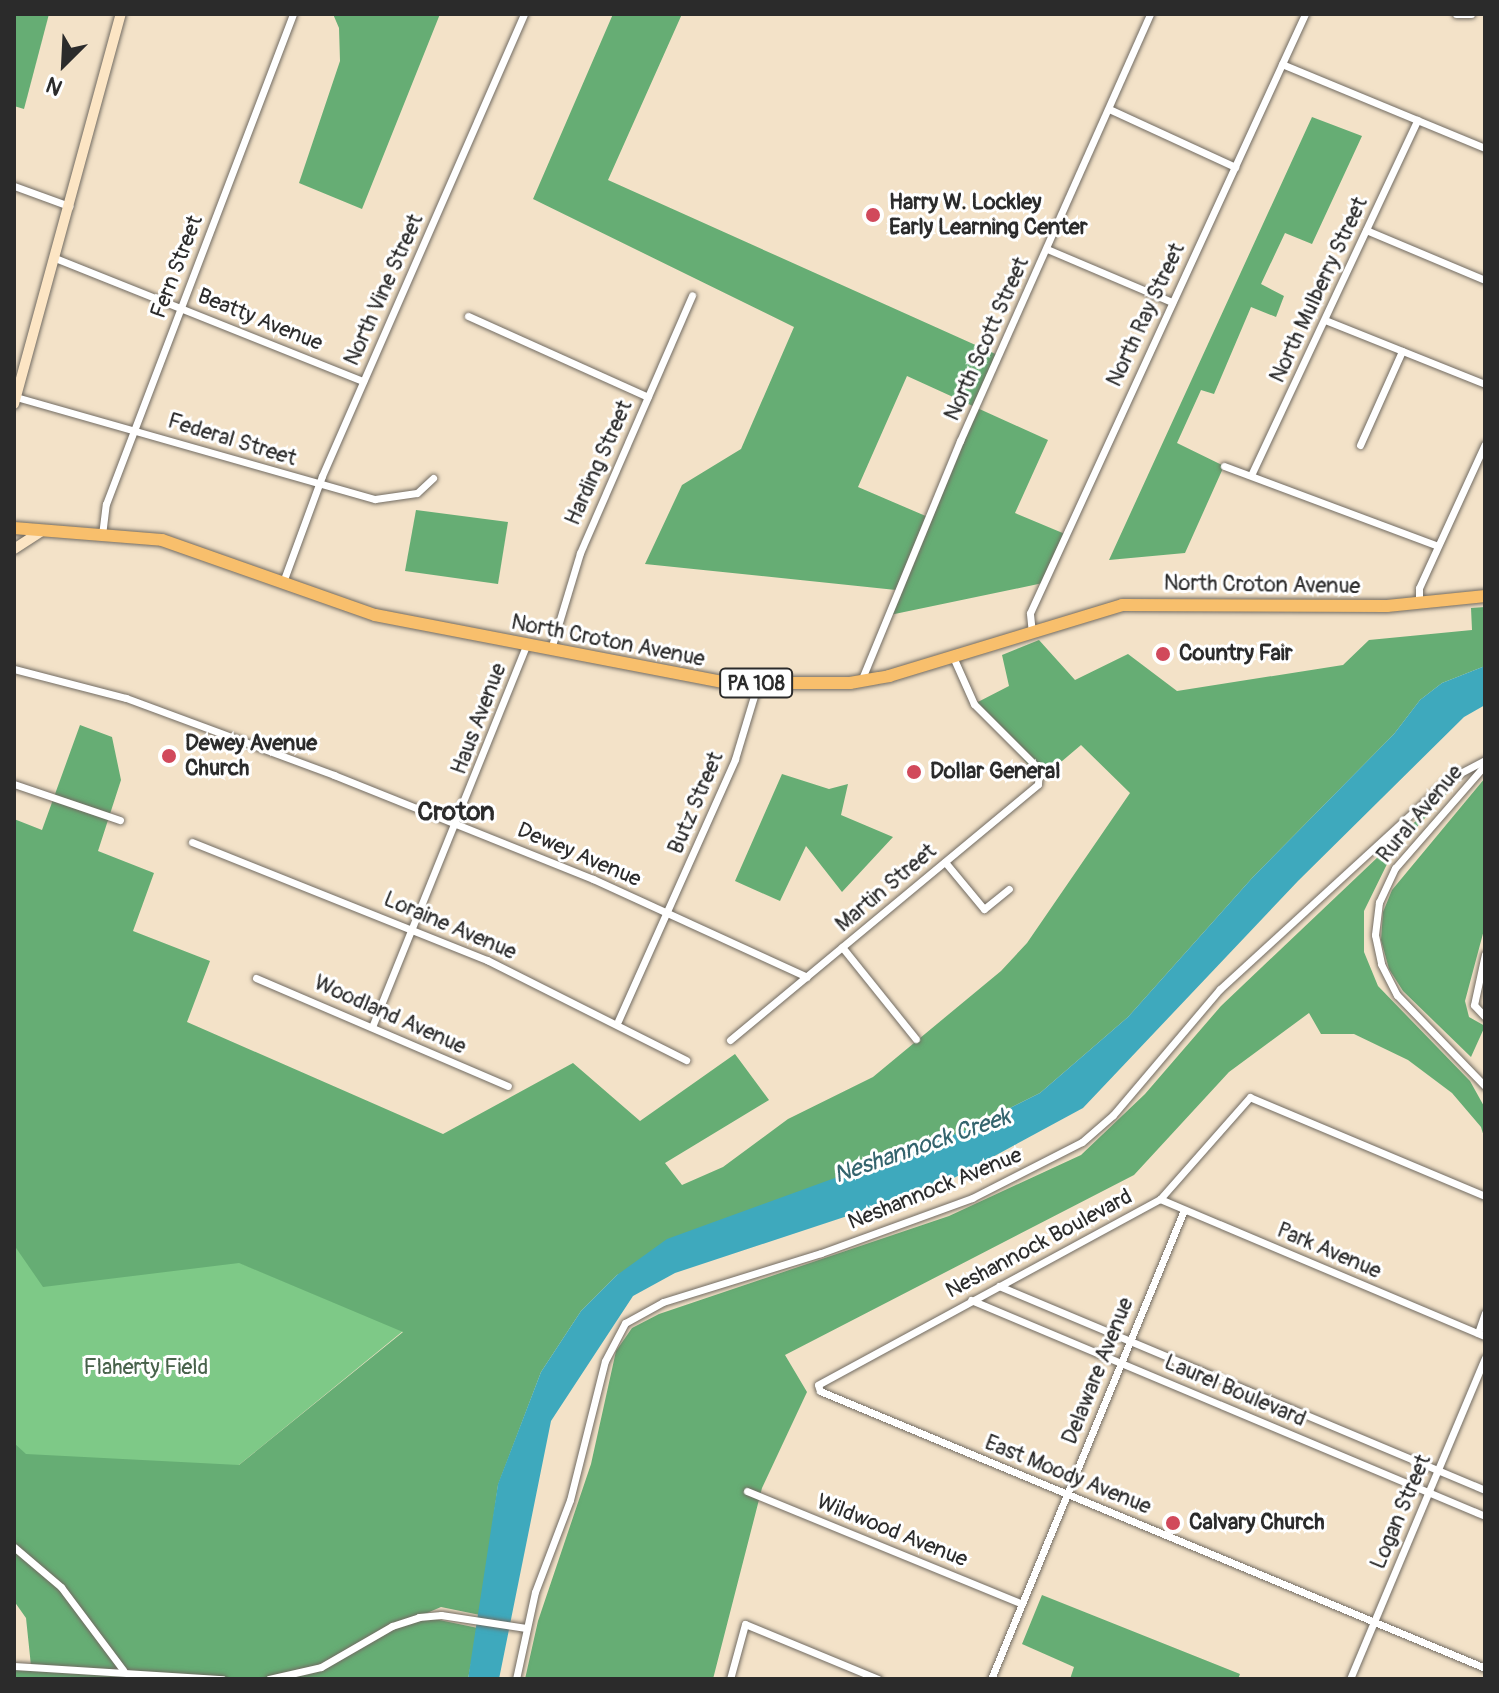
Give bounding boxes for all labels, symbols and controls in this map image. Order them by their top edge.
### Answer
north arrow [24,24,104,104]
text: N [42,70,67,102]
place label: Harry W. Lockley Early Learning Center [889,189,1087,240]
street label: North Mulberry Street [1264,193,1374,387]
marker: Harry W. Lockley Early Learning Center [864,206,882,224]
street label: North Vine Street [339,210,429,370]
street label: Fern Street [145,212,209,322]
street label: North Ray Street [1101,239,1191,391]
street label: North Scott Street [939,253,1035,425]
street label: Beatty Avenue [194,283,326,357]
street label: Harding Street [560,396,638,530]
street label: Federal Street [165,408,299,472]
street label: North Croton Avenue [1163,570,1361,600]
street label: North Croton Avenue [509,609,707,673]
place label: Country Fair [1179,641,1292,667]
marker: Country Fair [1154,645,1172,663]
street label: Haus Avenue [446,660,512,778]
road number: PA 108 [718,667,794,699]
place label: Dewey Avenue Church [185,730,317,782]
marker: Dewey Avenue Church [160,747,178,765]
street label: Butz Street [663,748,729,858]
place label: Dollar General [930,759,1061,785]
street label: Rural Avenue [1371,760,1469,868]
marker: Dollar General [905,763,923,781]
district label: Croton [417,797,495,829]
street label: Dewey Avenue [513,817,645,893]
street label: Martin Street [830,838,942,938]
street label: Loraine Avenue [380,886,520,966]
street label: Woodland Avenue [310,970,470,1060]
water label: Neshannock Creek [830,1102,1014,1190]
street label: Neshannock Avenue [844,1142,1026,1236]
street label: Neshannock Boulevard [941,1184,1137,1304]
street label: Park Avenue [1273,1217,1385,1285]
street label: Delaware Avenue [1057,1294,1139,1448]
street label: Laurel Boulevard [1160,1349,1310,1433]
park label: Flaherty Field [84,1355,208,1381]
street label: East Moody Avenue [981,1430,1155,1520]
street label: Logan Street [1365,1451,1437,1573]
street label: Wildwood Avenue [813,1489,971,1573]
place label: Calvary Church [1189,1510,1324,1536]
marker: Calvary Church [1164,1514,1182,1532]

